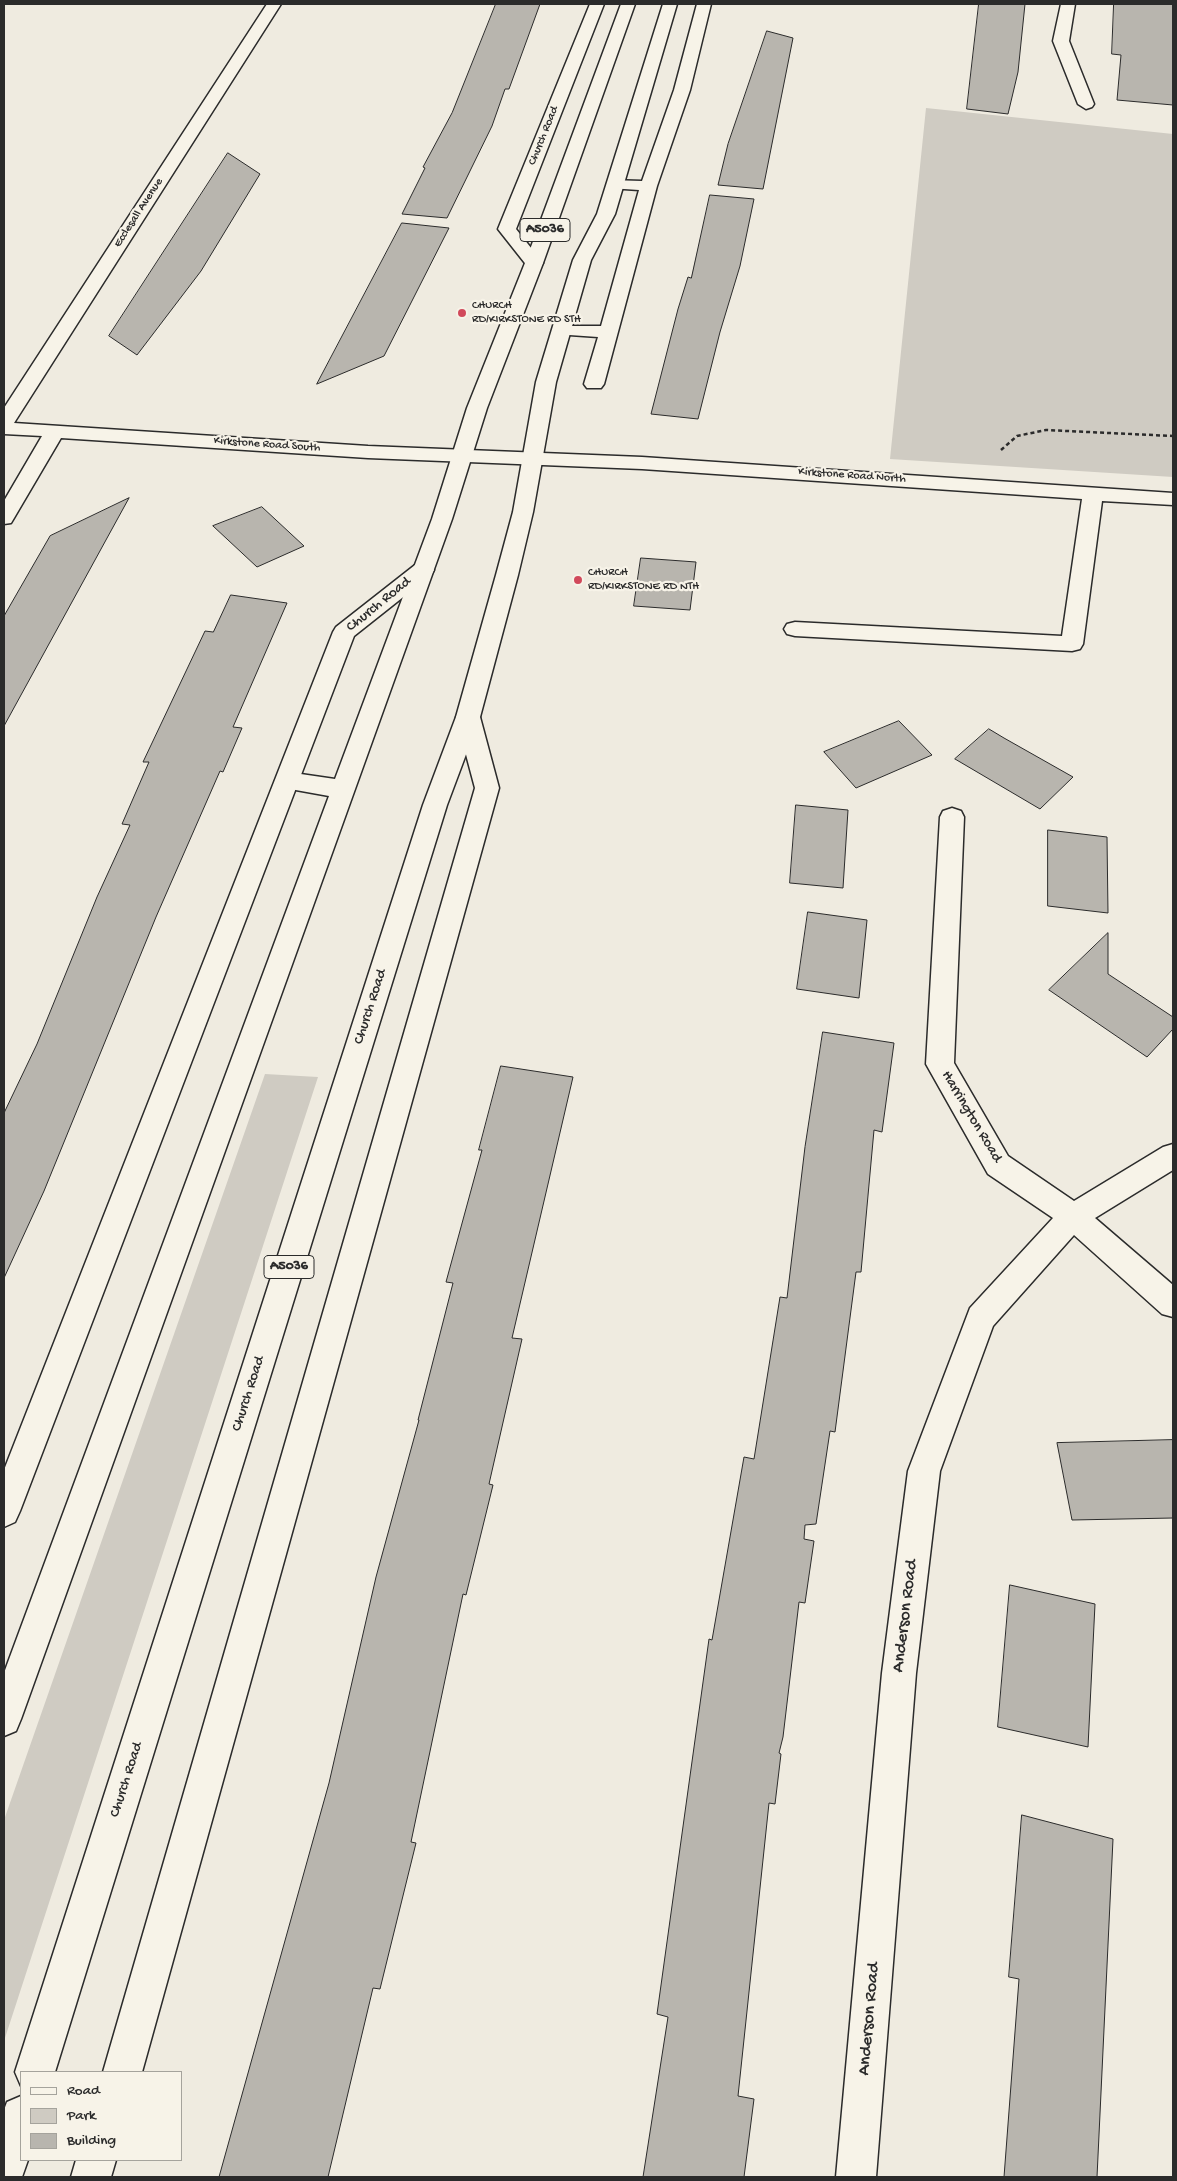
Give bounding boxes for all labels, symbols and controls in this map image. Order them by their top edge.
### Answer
street label: Church Road [526,104,562,168]
street label: Ecclesall Avenue [111,176,167,250]
road number: A5036 [520,218,570,242]
place label: CHURCH RD/KIRKSTONE RD STH [472,299,581,327]
marker: CHURCH RD/KIRKSTONE RD STH [456,307,468,319]
street label: Kirkstone Road South [213,434,321,456]
street label: Kirkstone Road North [798,465,906,487]
place label: CHURCH RD/KIRKSTONE RD NTH [588,566,699,594]
street label: Church Road [343,573,415,637]
marker: CHURCH RD/KIRKSTONE RD NTH [572,574,584,586]
street label: Church Road [350,967,392,1047]
street label: Harrington Road [937,1068,1005,1166]
road number: A5036 [264,1256,314,1278]
street label: Church Road [228,1354,270,1434]
street label: Anderson Road [888,1558,924,1674]
street label: Church Road [106,1740,148,1820]
street label: Anderson Road [854,1962,886,2076]
legend [20,2071,182,2161]
text: Road [67,2082,100,2100]
text: Park [67,2107,96,2125]
text: Building [67,2132,116,2150]

